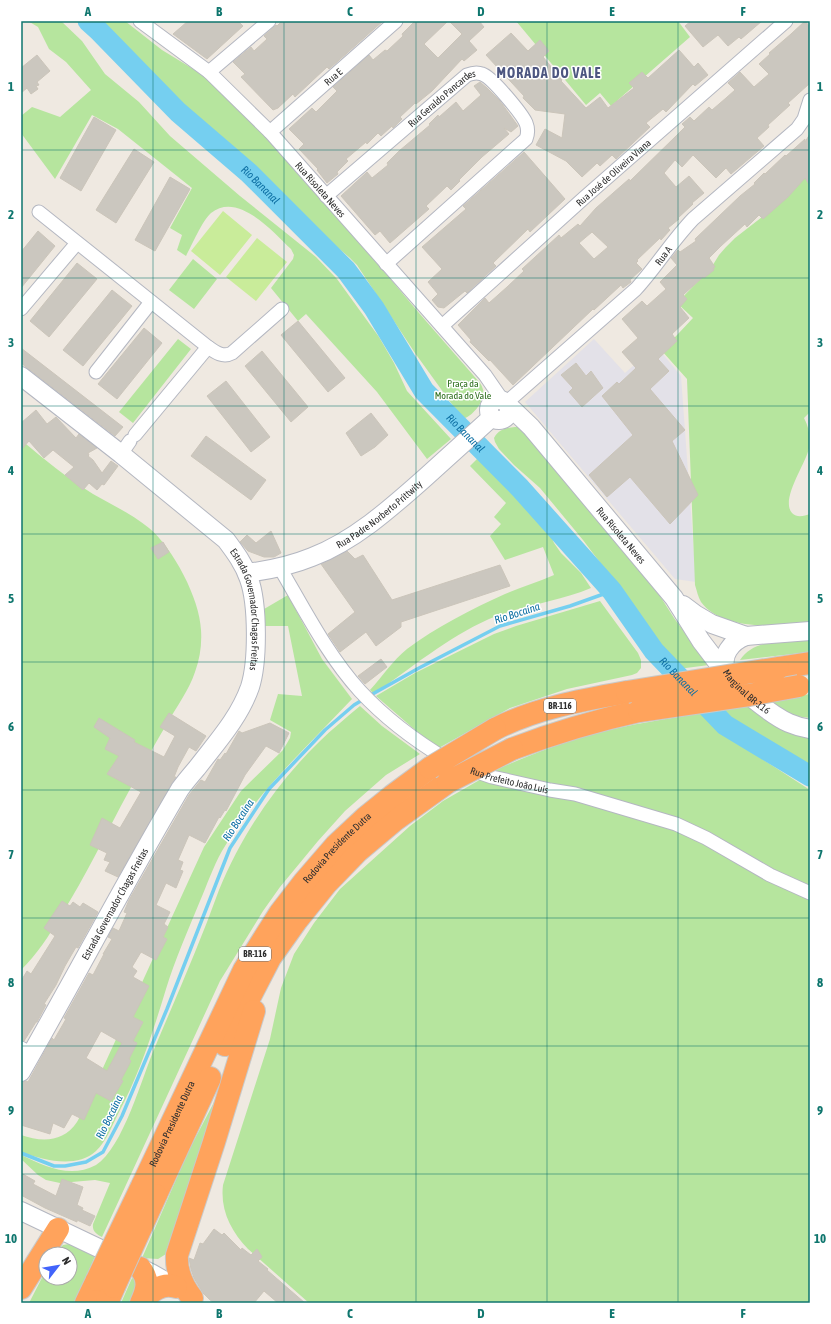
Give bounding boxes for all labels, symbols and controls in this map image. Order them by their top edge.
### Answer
text: A [84,4,92,19]
text: B [216,4,223,19]
text: C [347,4,353,19]
text: D [477,4,485,19]
text: E [609,4,615,19]
text: F [740,4,746,19]
street label: Rua E [322,65,345,87]
district label: MORADA DO VALE [497,65,601,81]
street label: Rua Geraldo Pancardes [406,67,477,129]
text: 1 [8,79,14,94]
text: 1 [817,79,823,94]
street label: Rua José de Oliveira Viana [574,136,653,208]
street label: Rua Risoleta Neves [293,160,348,220]
water label: Rio Bananal [239,163,282,206]
text: 2 [8,207,14,222]
text: 2 [817,207,823,222]
street label: Rua A [652,244,674,267]
text: 3 [8,335,14,350]
text: 3 [817,335,823,350]
park label: Praça da Morada do Vale [435,378,492,401]
water label: Rio Bananal [444,411,487,455]
text: 4 [7,463,14,478]
text: 4 [816,463,823,478]
street label: Rua Padre Norberto Prittwity [334,478,424,550]
street label: Rua Risoleta Neves [595,505,648,566]
street label: Estrada Governador Chagas Freitas [228,546,261,672]
text: 5 [8,591,14,606]
text: 5 [817,591,823,606]
water label: Rio Bocaína [493,600,541,626]
water label: Rio Bananal [657,655,700,698]
street label: Marginal BR-116 [721,667,773,716]
road number: BR-116 [544,699,576,713]
text: 6 [8,719,14,734]
text: 6 [817,719,823,734]
street label: Rua Prefeito João Luís [469,764,550,795]
water label: Rio Bocaína [220,797,256,843]
street label: Rodovia Presidente Dutra [300,810,373,885]
street label: Estrada Governador Chagas Freitas [80,846,151,962]
text: 7 [8,847,14,862]
text: 7 [817,847,823,862]
road number: BR-116 [239,947,271,961]
text: 8 [8,975,14,990]
text: 8 [817,975,823,990]
street label: Rodovia Presidente Dutra [147,1079,197,1168]
water label: Rio Bocaína [93,1093,125,1141]
text: 9 [8,1103,14,1118]
text: 9 [817,1103,823,1118]
text: 10 [5,1231,17,1246]
text: 10 [814,1231,826,1246]
north arrow [38,1246,78,1286]
text: N [60,1255,73,1267]
text: A [84,1306,92,1321]
text: B [216,1306,223,1321]
text: C [347,1306,353,1321]
text: D [477,1306,485,1321]
text: E [609,1306,615,1321]
text: F [740,1306,746,1321]

